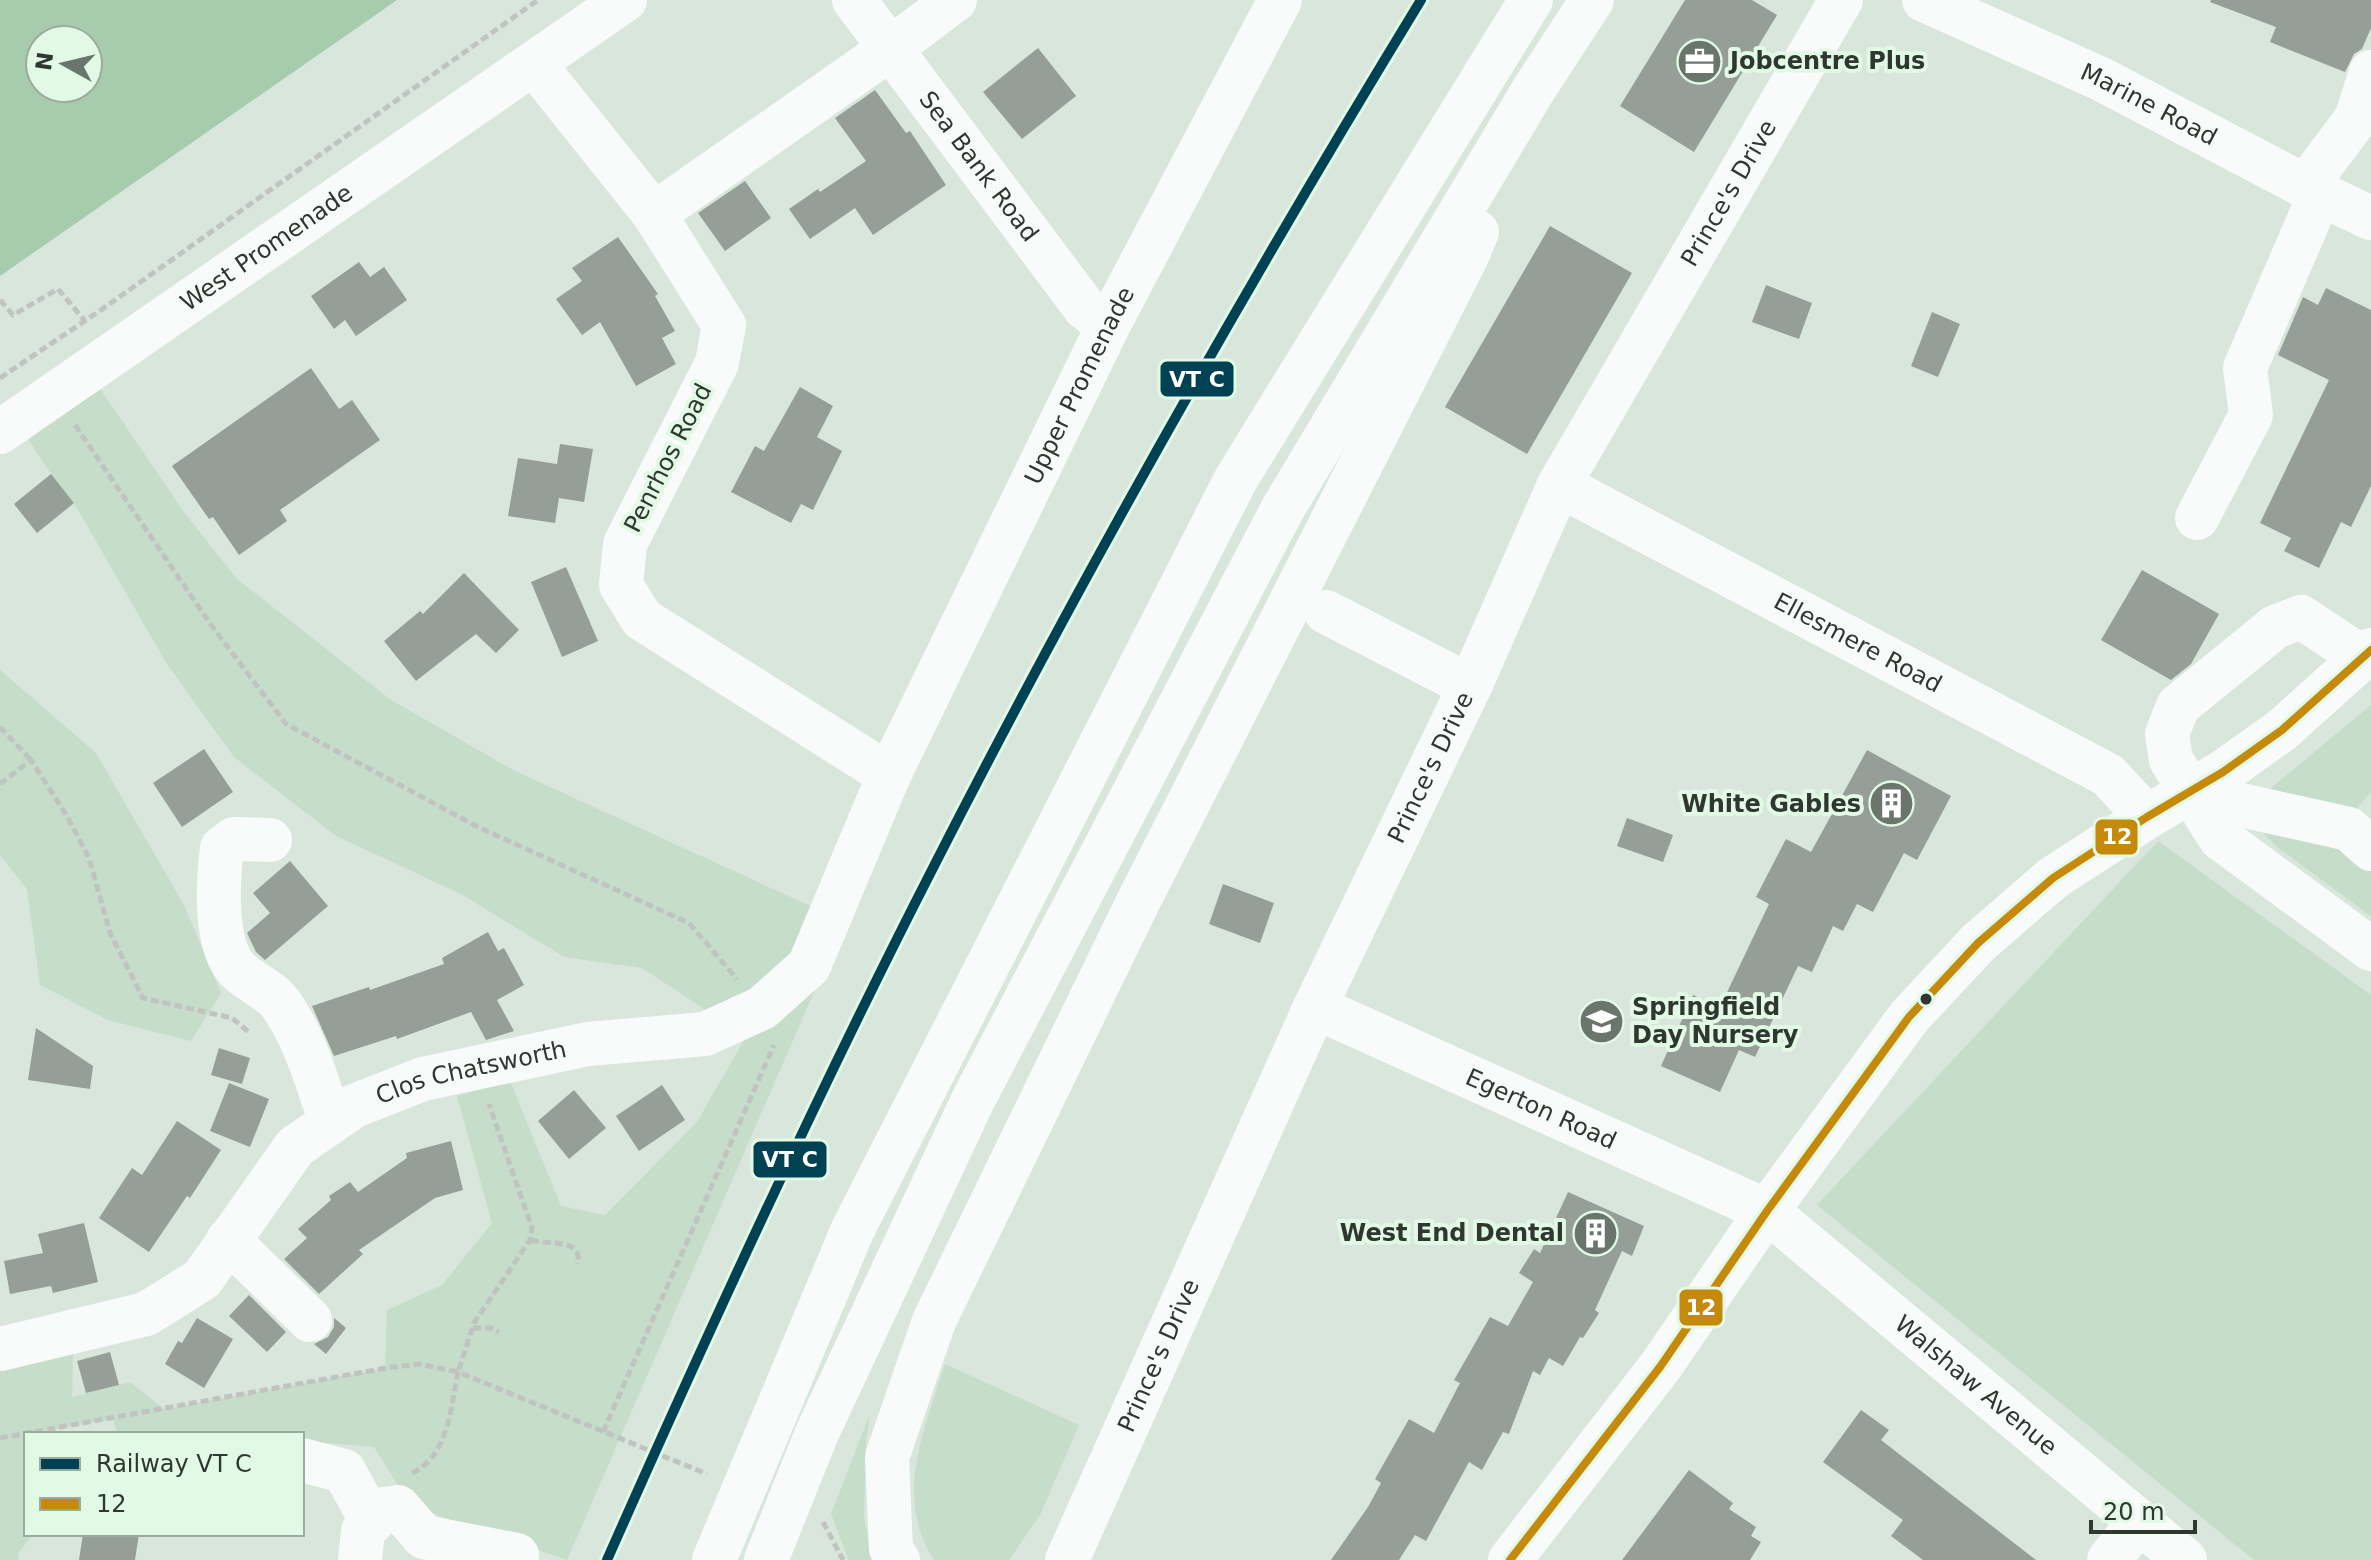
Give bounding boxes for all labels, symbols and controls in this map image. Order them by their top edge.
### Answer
north arrow [24,24,104,104]
office icon: Jobcentre Plus [1675,37,1723,85]
place label: Jobcentre Plus [1728,47,1925,75]
text: N [31,50,58,72]
street label: Marine Road [2076,58,2222,151]
street label: Sea Bank Road [913,86,1044,247]
street label: Prince's Drive [1675,115,1782,271]
street label: West Promenade [175,179,358,317]
street label: Upper Promenade [1019,282,1140,489]
line badge: VT C [1159,360,1235,398]
text: VT C [1169,367,1225,392]
street label: Penrhos Road [618,379,718,537]
street label: Ellesmere Road [1769,587,1947,699]
street label: Prince's Drive [1382,687,1479,848]
building icon: White Gables [1868,780,1916,828]
place label: White Gables [1681,790,1861,818]
line badge: 12 [2094,818,2139,856]
text: 12 [2102,824,2132,849]
unlabelled marker [1918,991,1934,1007]
place label: Springfield Day Nursery [1632,993,1799,1049]
school or university icon: Springfield Day Nursery [1577,997,1625,1045]
street label: Clos Chatsworth [372,1035,569,1110]
street label: Egerton Road [1461,1063,1621,1155]
line badge: VT C [752,1140,828,1179]
text: VT C [762,1147,818,1172]
building icon: West End Dental [1571,1209,1619,1257]
place label: West End Dental [1340,1219,1564,1247]
street label: Prince's Drive [1112,1275,1205,1436]
line badge: 12 [1678,1288,1724,1327]
text: 12 [1686,1295,1716,1320]
street label: Walshaw Avenue [1889,1310,2063,1461]
legend [24,1432,304,1536]
text: Railway VT C [96,1450,252,1478]
scale bar [2091,1484,2195,1534]
text: 12 [96,1490,127,1518]
text: 20 m [2103,1498,2165,1526]

